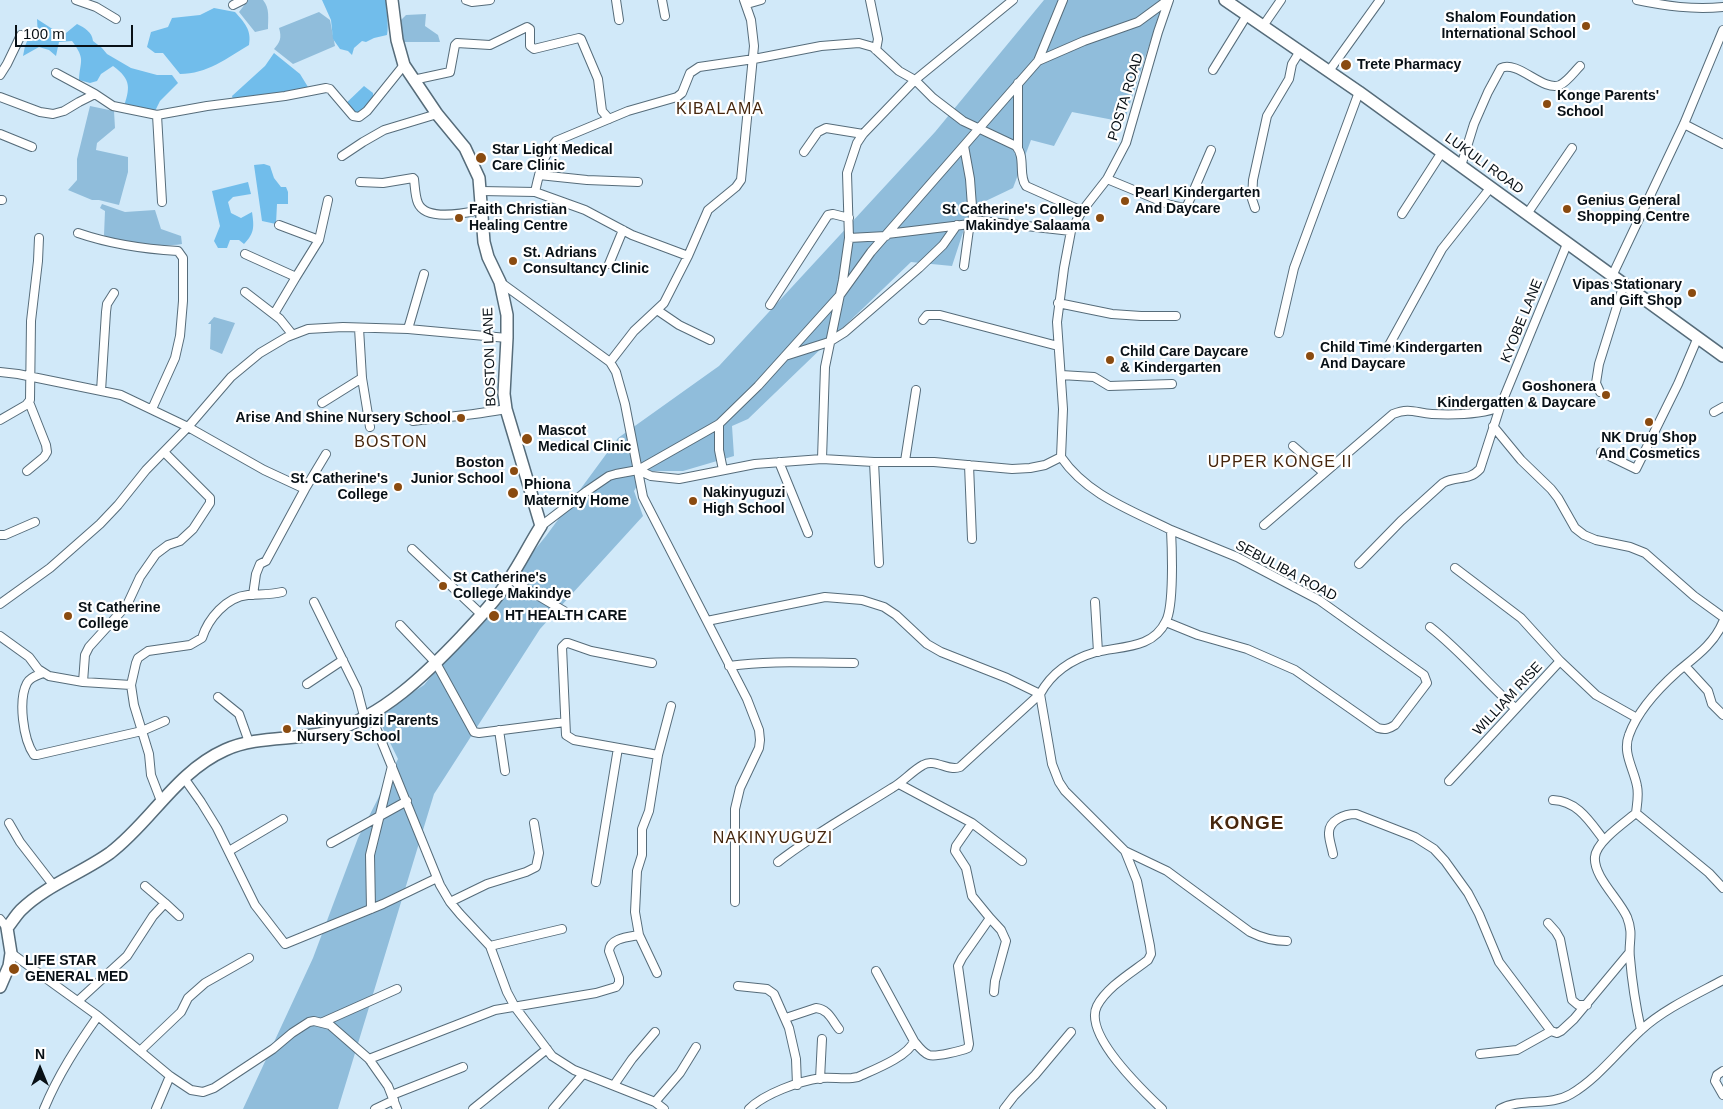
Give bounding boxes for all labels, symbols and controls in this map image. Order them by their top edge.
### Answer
place label: Shalom Foundation International School [1441,10,1576,42]
scale bar [18,15,135,47]
marker: Shalom Foundation International School [1580,20,1592,32]
text: 100 m [23,25,65,42]
street label: POSTA ROAD [1105,51,1147,143]
place label: Trete Pharmacy [1357,57,1461,73]
marker: Trete Pharmacy [1339,58,1353,72]
place label: Konge Parents' School [1557,88,1659,120]
marker: Konge Parents' School [1541,98,1553,110]
district label: KIBALAMA [675,100,765,120]
street label: LUKULI ROAD [1441,130,1527,198]
place label: Star Light Medical Care Clinic [492,142,613,174]
marker: Star Light Medical Care Clinic [474,151,488,165]
place label: Pearl Kindergarten And Daycare [1135,185,1260,218]
place label: Genius General Shopping Centre [1577,193,1690,226]
marker: Pearl Kindergarten And Daycare [1119,195,1131,207]
place label: Faith Christian Healing Centre [469,202,568,234]
place label: St Catherine's College Makindye Salaama [942,202,1090,234]
marker: Genius General Shopping Centre [1561,203,1573,215]
marker: Faith Christian Healing Centre [453,212,465,224]
marker: St Catherine's College Makindye Salaama [1094,212,1106,224]
place label: St. Adrians Consultancy Clinic [523,245,649,278]
marker: St. Adrians Consultancy Clinic [507,255,519,267]
street label: KYOBE LANE [1498,277,1546,365]
place label: Vipas Stationary and Gift Shop [1573,277,1682,310]
marker: Vipas Stationary and Gift Shop [1686,287,1698,299]
street label: BOSTON LANE [480,307,500,407]
place label: Child Time Kindergarten And Daycare [1320,340,1482,372]
place label: Child Care Daycare & Kindergarten [1120,344,1248,377]
marker: Child Time Kindergarten And Daycare [1304,350,1316,362]
marker: Child Care Daycare & Kindergarten [1104,354,1116,366]
place label: Goshonera Kindergatten & Daycare [1437,379,1596,412]
marker: Goshonera Kindergatten & Daycare [1600,389,1612,401]
place label: Arise And Shine Nursery School [236,410,451,426]
marker: Arise And Shine Nursery School [455,412,467,424]
marker: NK Drug Shop And Cosmetics [1643,416,1655,428]
place label: Mascot Medical Clinic [538,423,631,456]
place label: NK Drug Shop And Cosmetics [1598,430,1700,462]
marker: Mascot Medical Clinic [520,432,534,446]
district label: BOSTON [354,433,428,453]
district label: UPPER KONGE II [1206,453,1354,473]
place label: Boston Junior School [411,455,504,488]
marker: Boston Junior School [508,465,520,477]
place label: St. Catherine's College [291,471,388,504]
place label: Phiona Maternity Home [524,477,629,510]
marker: St. Catherine's College [392,481,404,493]
place label: Nakinyuguzi High School [703,485,785,518]
marker: Phiona Maternity Home [506,486,520,500]
marker: Nakinyuguzi High School [687,495,699,507]
street label: SEBULIBA ROAD [1232,537,1340,605]
place label: St Catherine's College Makindye [453,570,571,602]
marker: St Catherine's College Makindye [437,580,449,592]
place label: St Catherine College [78,600,160,632]
place label: HT HEALTH CARE [505,608,627,624]
marker: HT HEALTH CARE [487,609,501,623]
marker: St Catherine College [62,610,74,622]
street label: WILLIAM RISE [1470,659,1546,739]
place label: Nakinyungizi Parents Nursery School [297,713,439,746]
marker: Nakinyungizi Parents Nursery School [281,723,293,735]
district label: KONGE [1209,813,1285,835]
district label: NAKINYUGUZI [711,829,835,849]
place label: LIFE STAR GENERAL MED [25,953,128,986]
marker: LIFE STAR GENERAL MED [7,962,21,976]
north arrow [15,1044,65,1094]
text: N [35,1046,45,1062]

